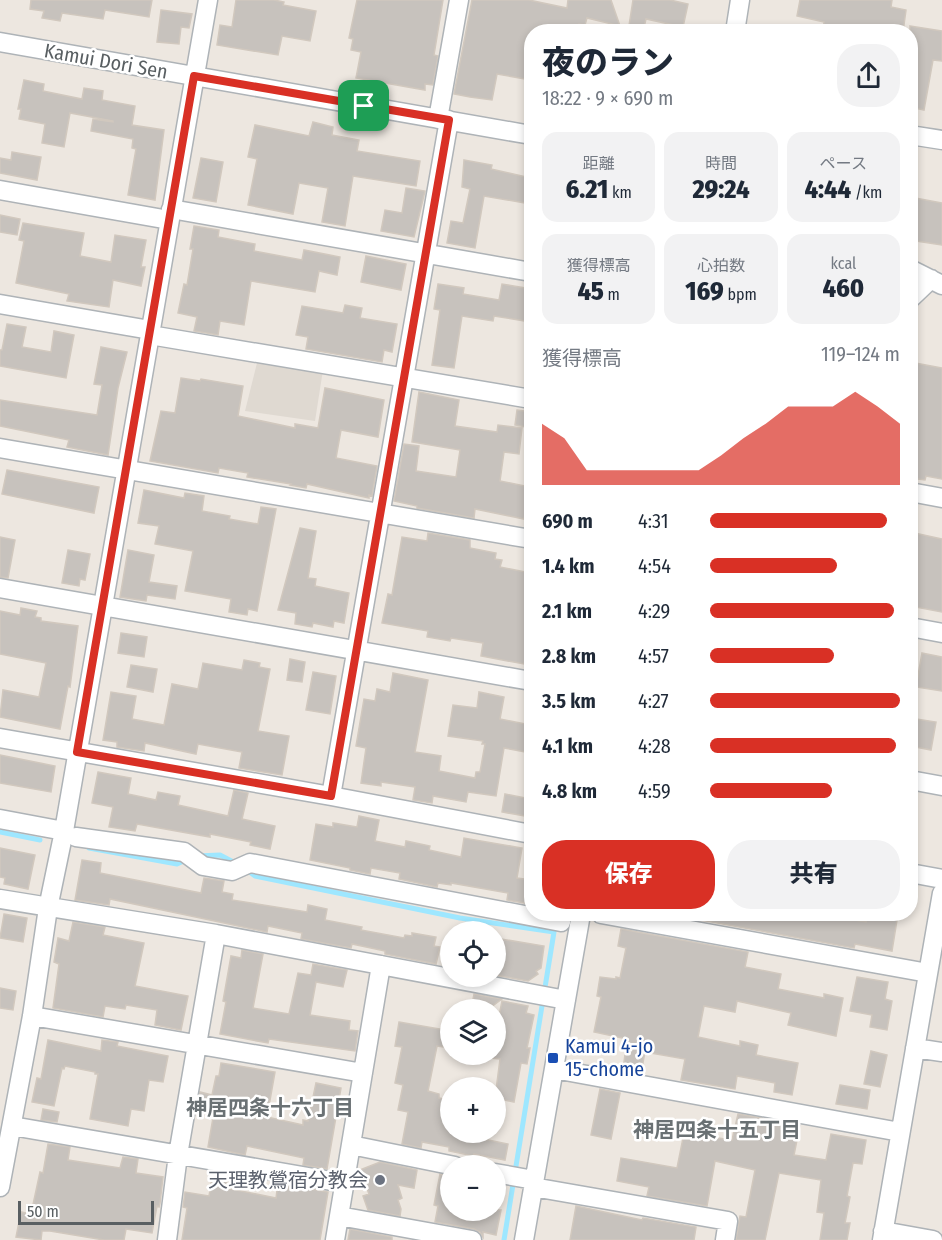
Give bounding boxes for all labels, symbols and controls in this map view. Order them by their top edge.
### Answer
street label: Kamui Dori Sen [42,38,170,84]
text: 夜のラン [542,43,674,83]
button: share [837,44,900,107]
pin [338,80,389,131]
text: 18:22 · 9 × 690 m [542,86,673,110]
icon: arrive [347,89,380,122]
text: 距離 [583,154,615,173]
text: 時間 [705,154,737,173]
text: ペース [820,154,867,173]
text: 6.21 [565,174,608,205]
text: 29:24 [692,174,750,205]
text: 4:44 [804,174,851,205]
text: km [608,183,632,202]
text: /km [851,183,882,202]
text: kcal [830,254,856,273]
text: 獲得標高 [567,256,631,275]
text: 心拍数 [697,256,745,275]
text: 460 [822,273,864,304]
text: 45 [577,276,604,307]
text: 169 [685,276,724,307]
text: m [604,285,620,304]
text: bpm [724,285,757,304]
text: 119–124 m [821,342,900,366]
text: 獲得標高 [542,346,622,370]
text: 690 m [542,509,593,533]
text: 4:31 [638,509,668,533]
text: 1.4 km [542,554,594,578]
text: 4:54 [638,554,671,578]
text: 2.1 km [542,599,592,623]
text: 4:29 [638,599,670,623]
text: 2.8 km [542,644,596,668]
text: 4:57 [638,644,669,668]
text: 3.5 km [542,689,596,713]
text: 4:27 [638,689,669,713]
text: 4.1 km [542,734,593,758]
text: 4:28 [638,734,671,758]
text: 4.8 km [542,779,597,803]
text: 4:59 [638,779,671,803]
button: 保存 [542,840,715,909]
button: 共有 [727,840,900,909]
map controls [440,921,506,1221]
button: locate [440,921,506,987]
button: layers [440,999,506,1065]
place label: Kamui 4-jo 15-chome [565,1034,653,1081]
marker: Kamui 4-jo 15-chome [546,1051,560,1065]
button: + [440,1077,506,1143]
district label: 神居四条十六丁目 [186,1095,354,1121]
district label: 神居四条十五丁目 [633,1117,801,1143]
button: − [440,1155,506,1221]
place label: 天理教鶯宿分教会 [208,1168,368,1192]
marker: 天理教鶯宿分教会 [373,1173,387,1187]
scale bar [18,1198,154,1226]
text: 50 m [27,1202,59,1221]

